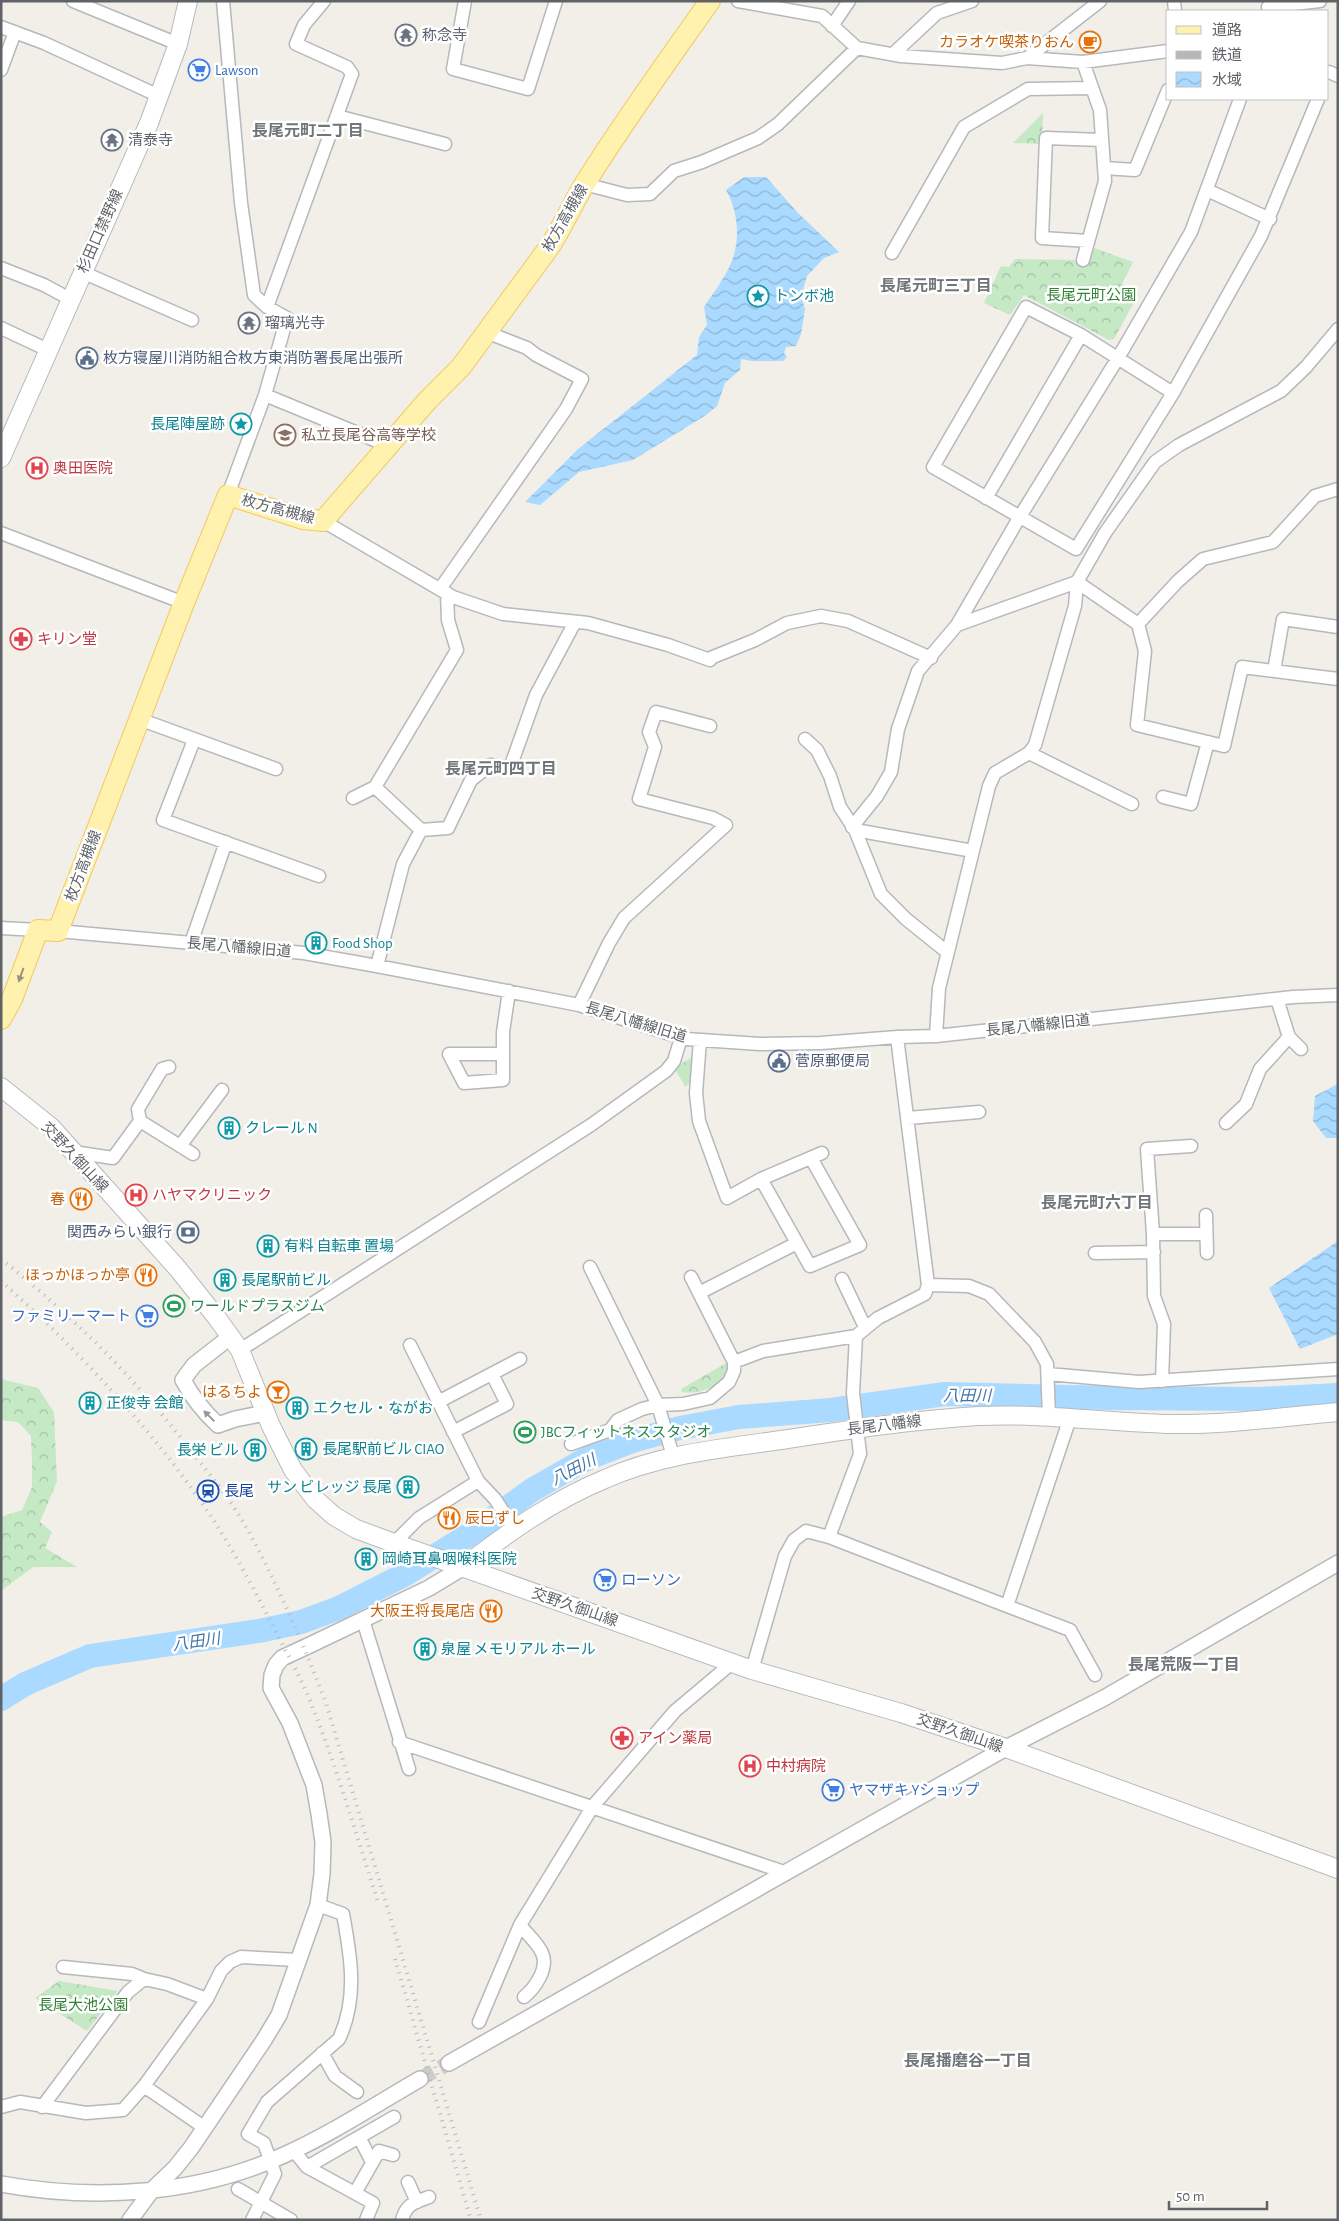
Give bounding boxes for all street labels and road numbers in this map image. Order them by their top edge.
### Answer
street label: 枚方高槻線 [539,182,591,254]
street label: 杉田口禁野線 [74,187,126,275]
street label: 枚方高槻線 [240,492,316,526]
street label: 枚方高槻線 [62,828,104,904]
street label: 長尾八幡線旧道 [186,934,292,960]
street label: 長尾八幡線旧道 [583,999,689,1045]
street label: 長尾八幡線旧道 [985,1012,1091,1038]
street label: 交野久御山線 [38,1119,112,1195]
street label: 長尾八幡線 [846,1412,922,1438]
street label: 交野久御山線 [530,1585,620,1629]
street label: 交野久御山線 [915,1711,1005,1755]

